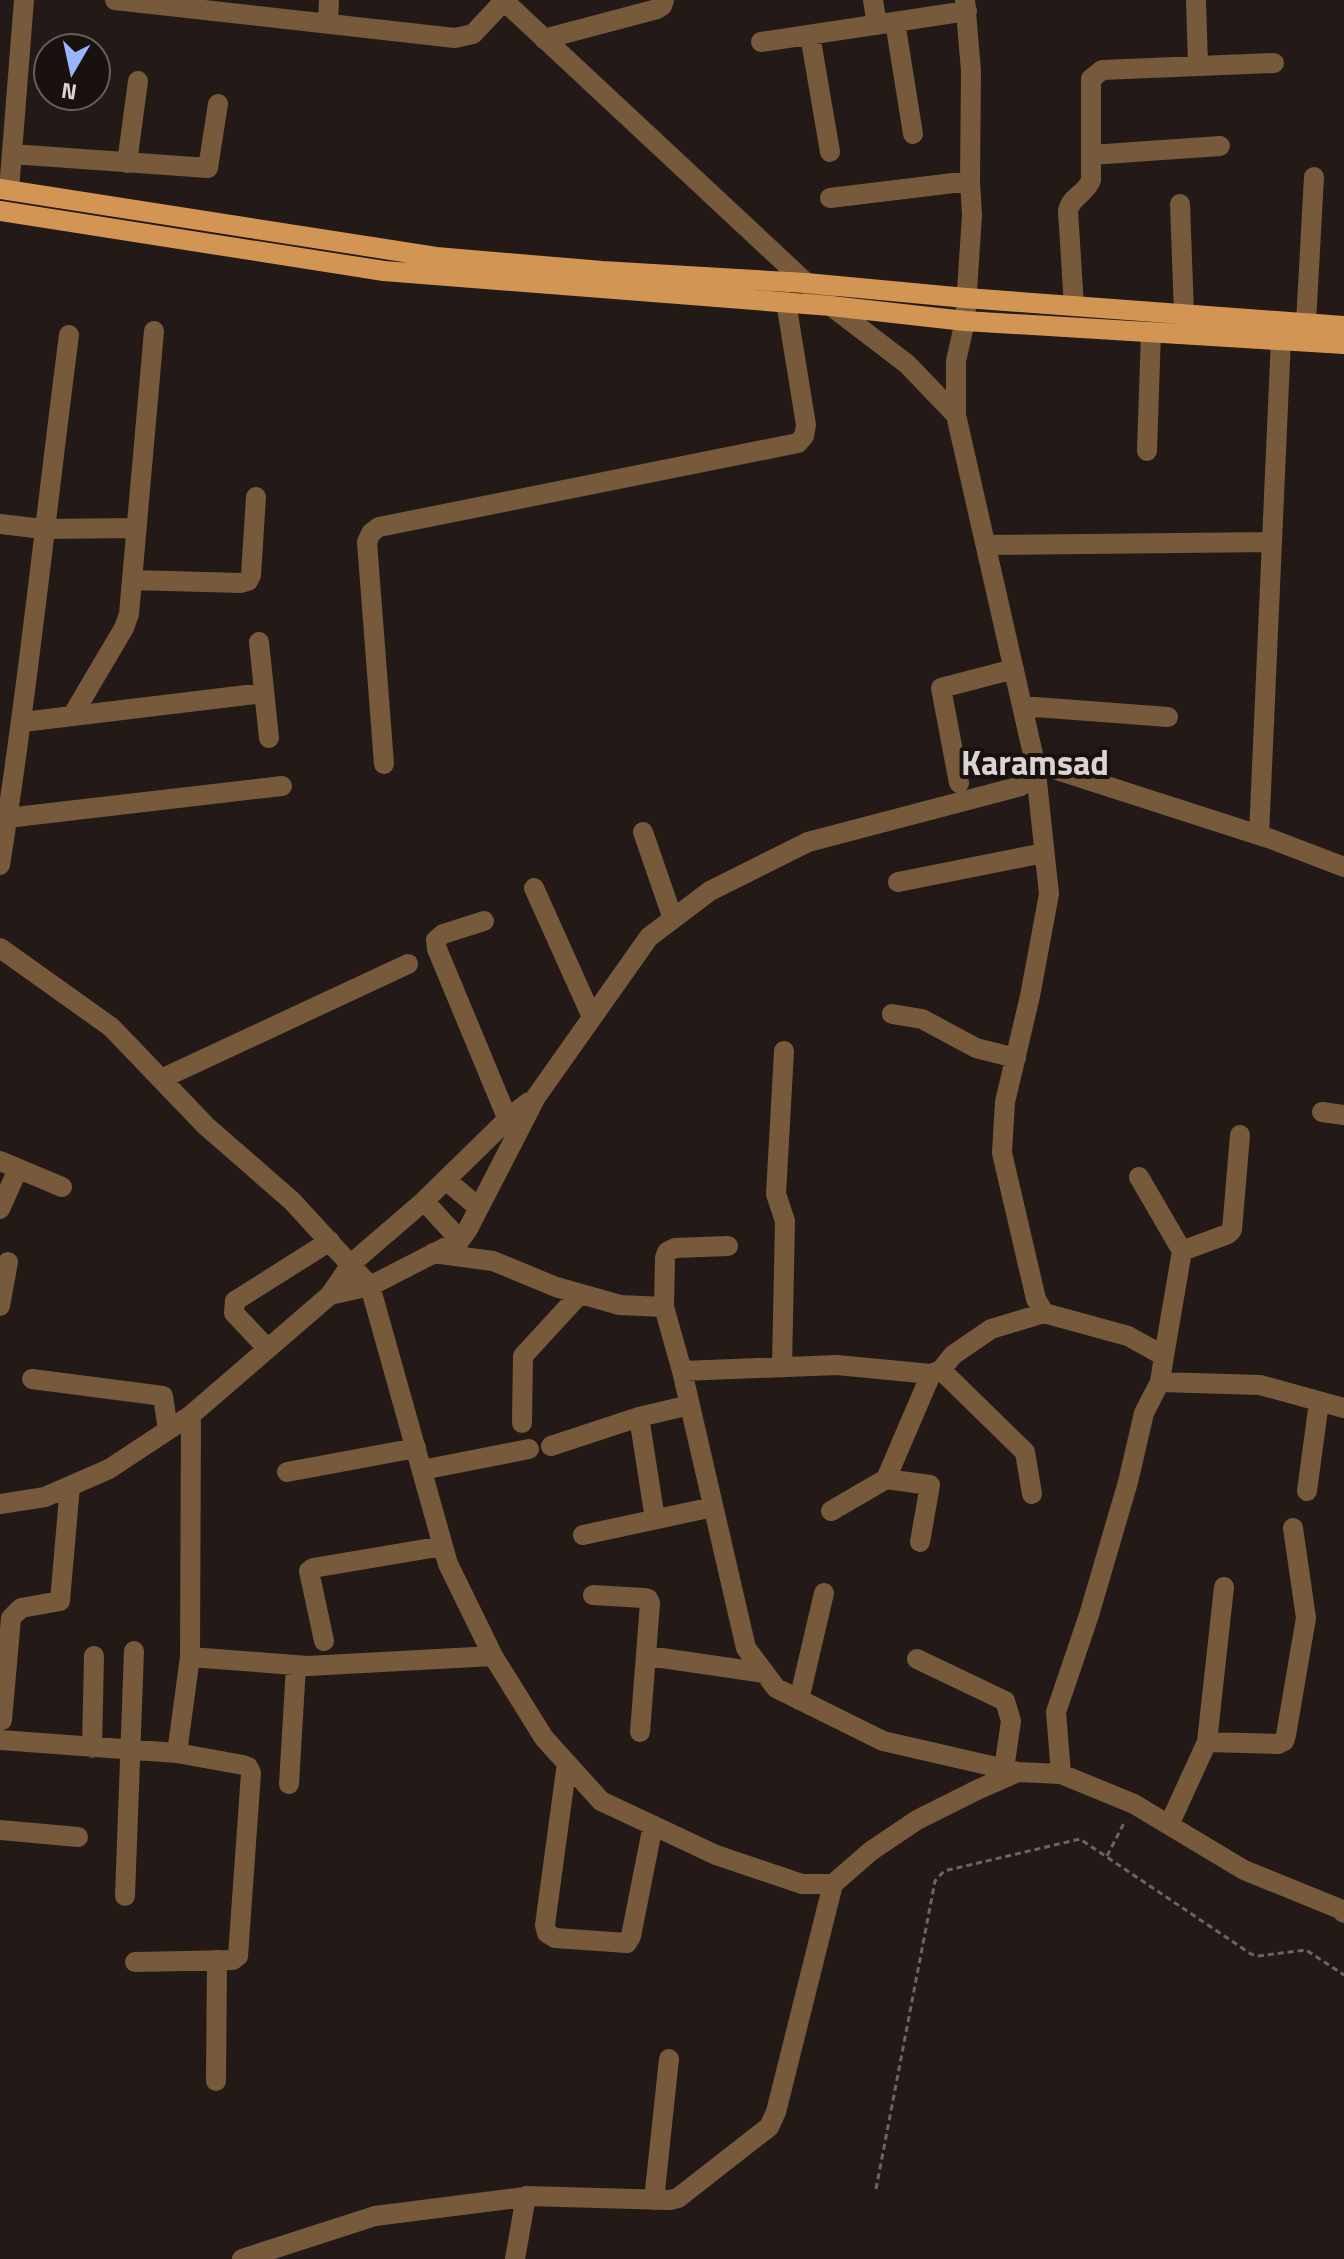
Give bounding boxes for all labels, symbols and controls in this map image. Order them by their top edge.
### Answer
north arrow [32,32,112,112]
text: N [59,74,79,110]
district label: Karamsad [961,736,1109,788]

